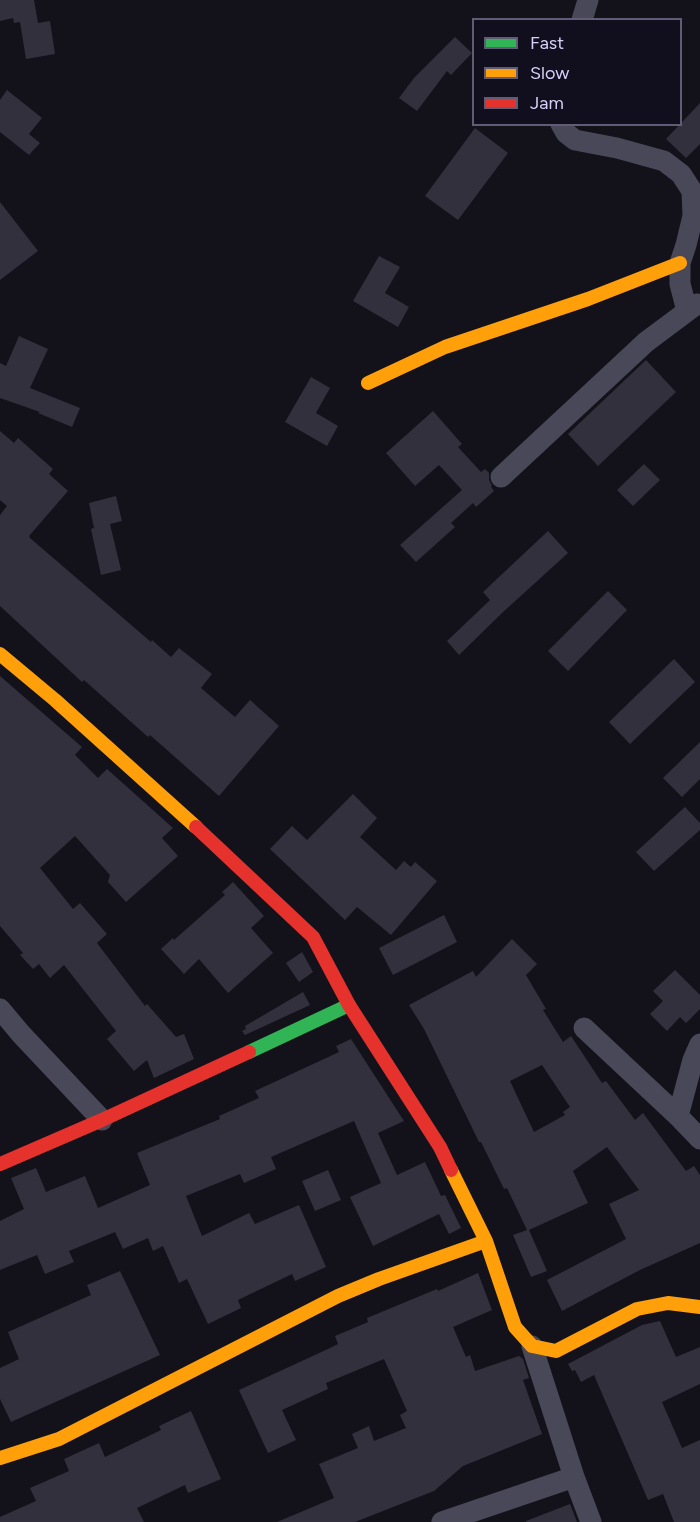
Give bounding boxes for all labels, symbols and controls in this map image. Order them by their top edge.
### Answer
legend [472,18,682,126]
text: Fast [530,32,564,54]
text: Slow [530,62,569,84]
text: Jam [530,92,564,114]

